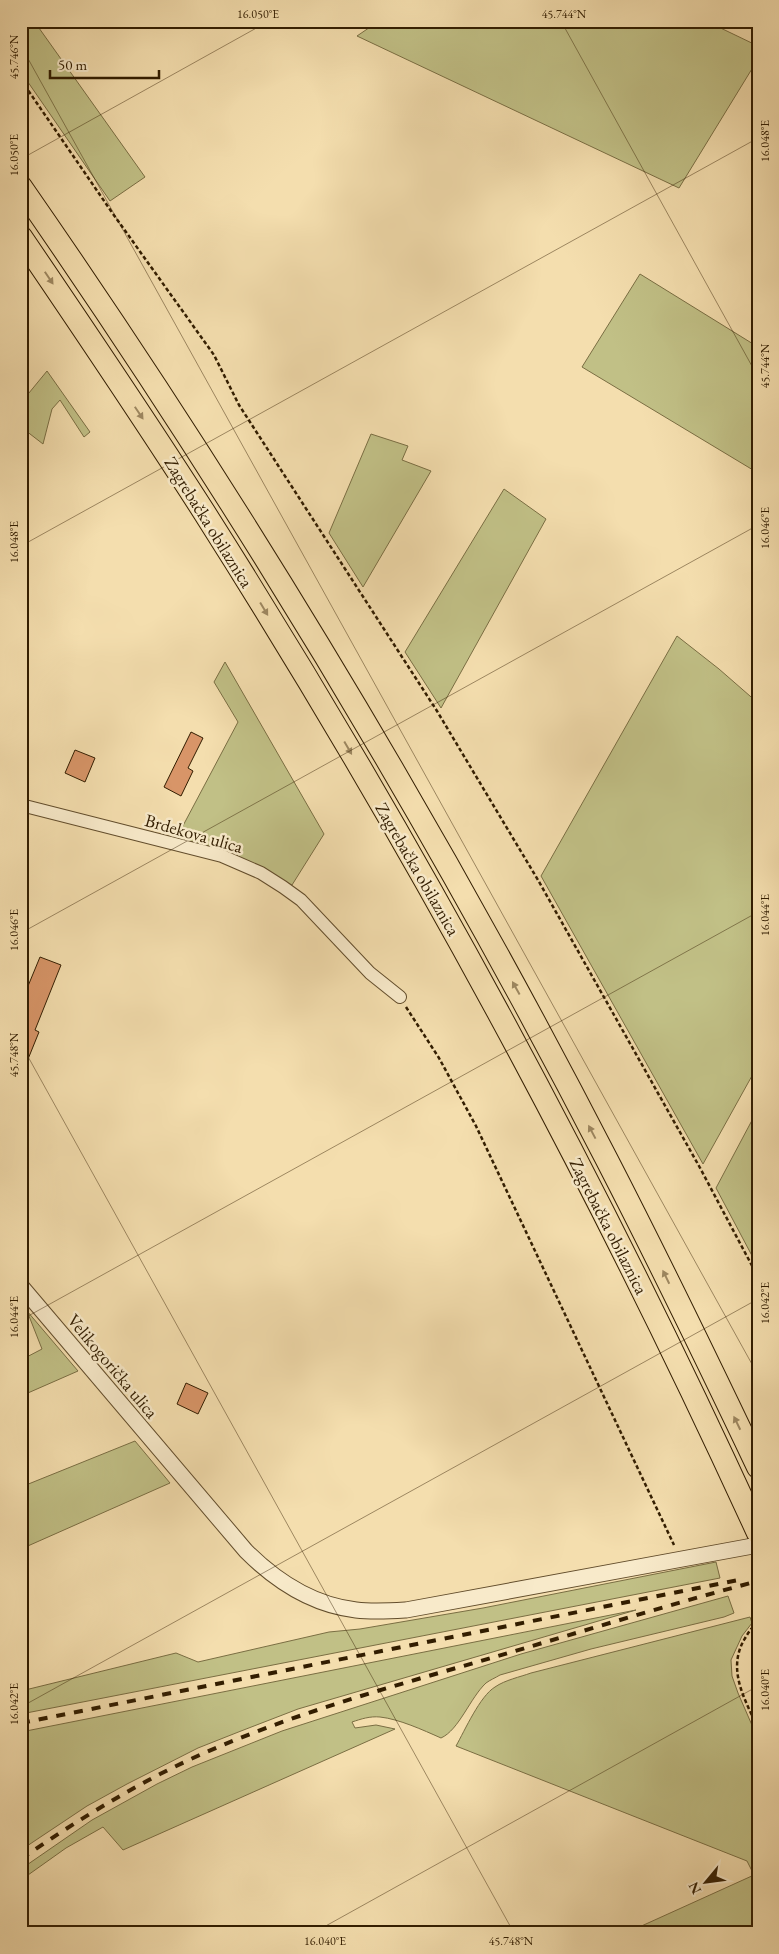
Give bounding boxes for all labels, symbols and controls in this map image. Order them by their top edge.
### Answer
text: 16.050°E [237,6,279,22]
text: 45.744°N [542,6,587,22]
text: 45.746°N [6,34,22,79]
scale bar [50,48,159,80]
text: 50 m [58,55,87,74]
text: 16.048°E [757,120,773,162]
text: 16.050°E [6,134,22,176]
one-way arrow [44,271,53,285]
text: 45.744°N [757,343,773,388]
one-way arrow [134,406,144,419]
street label: Zagrebačka obilaznica [159,452,259,592]
text: 16.046°E [757,507,773,549]
text: 16.048°E [6,521,22,563]
one-way arrow [259,602,268,616]
one-way arrow [343,742,352,755]
street label: Zagrebačka obilaznica [370,798,466,940]
street label: Brdekova ulica [142,808,246,858]
text: 16.044°E [757,894,773,936]
text: 16.046°E [6,909,22,951]
one-way arrow [512,981,520,996]
text: 45.748°N [6,1032,22,1077]
one-way arrow [588,1125,596,1139]
street label: Zagrebačka obilaznica [565,1154,654,1299]
one-way arrow [662,1269,670,1284]
text: 16.042°E [757,1282,773,1324]
text: 16.044°E [6,1296,22,1338]
street label: Velikogorička ulica [63,1309,164,1424]
one-way arrow [732,1416,740,1430]
text: 16.040°E [757,1669,773,1711]
text: 16.042°E [6,1683,22,1725]
north arrow [682,1856,732,1906]
text: N [684,1878,705,1898]
text: 16.040°E [304,1933,346,1949]
text: 45.748°N [489,1933,534,1949]

